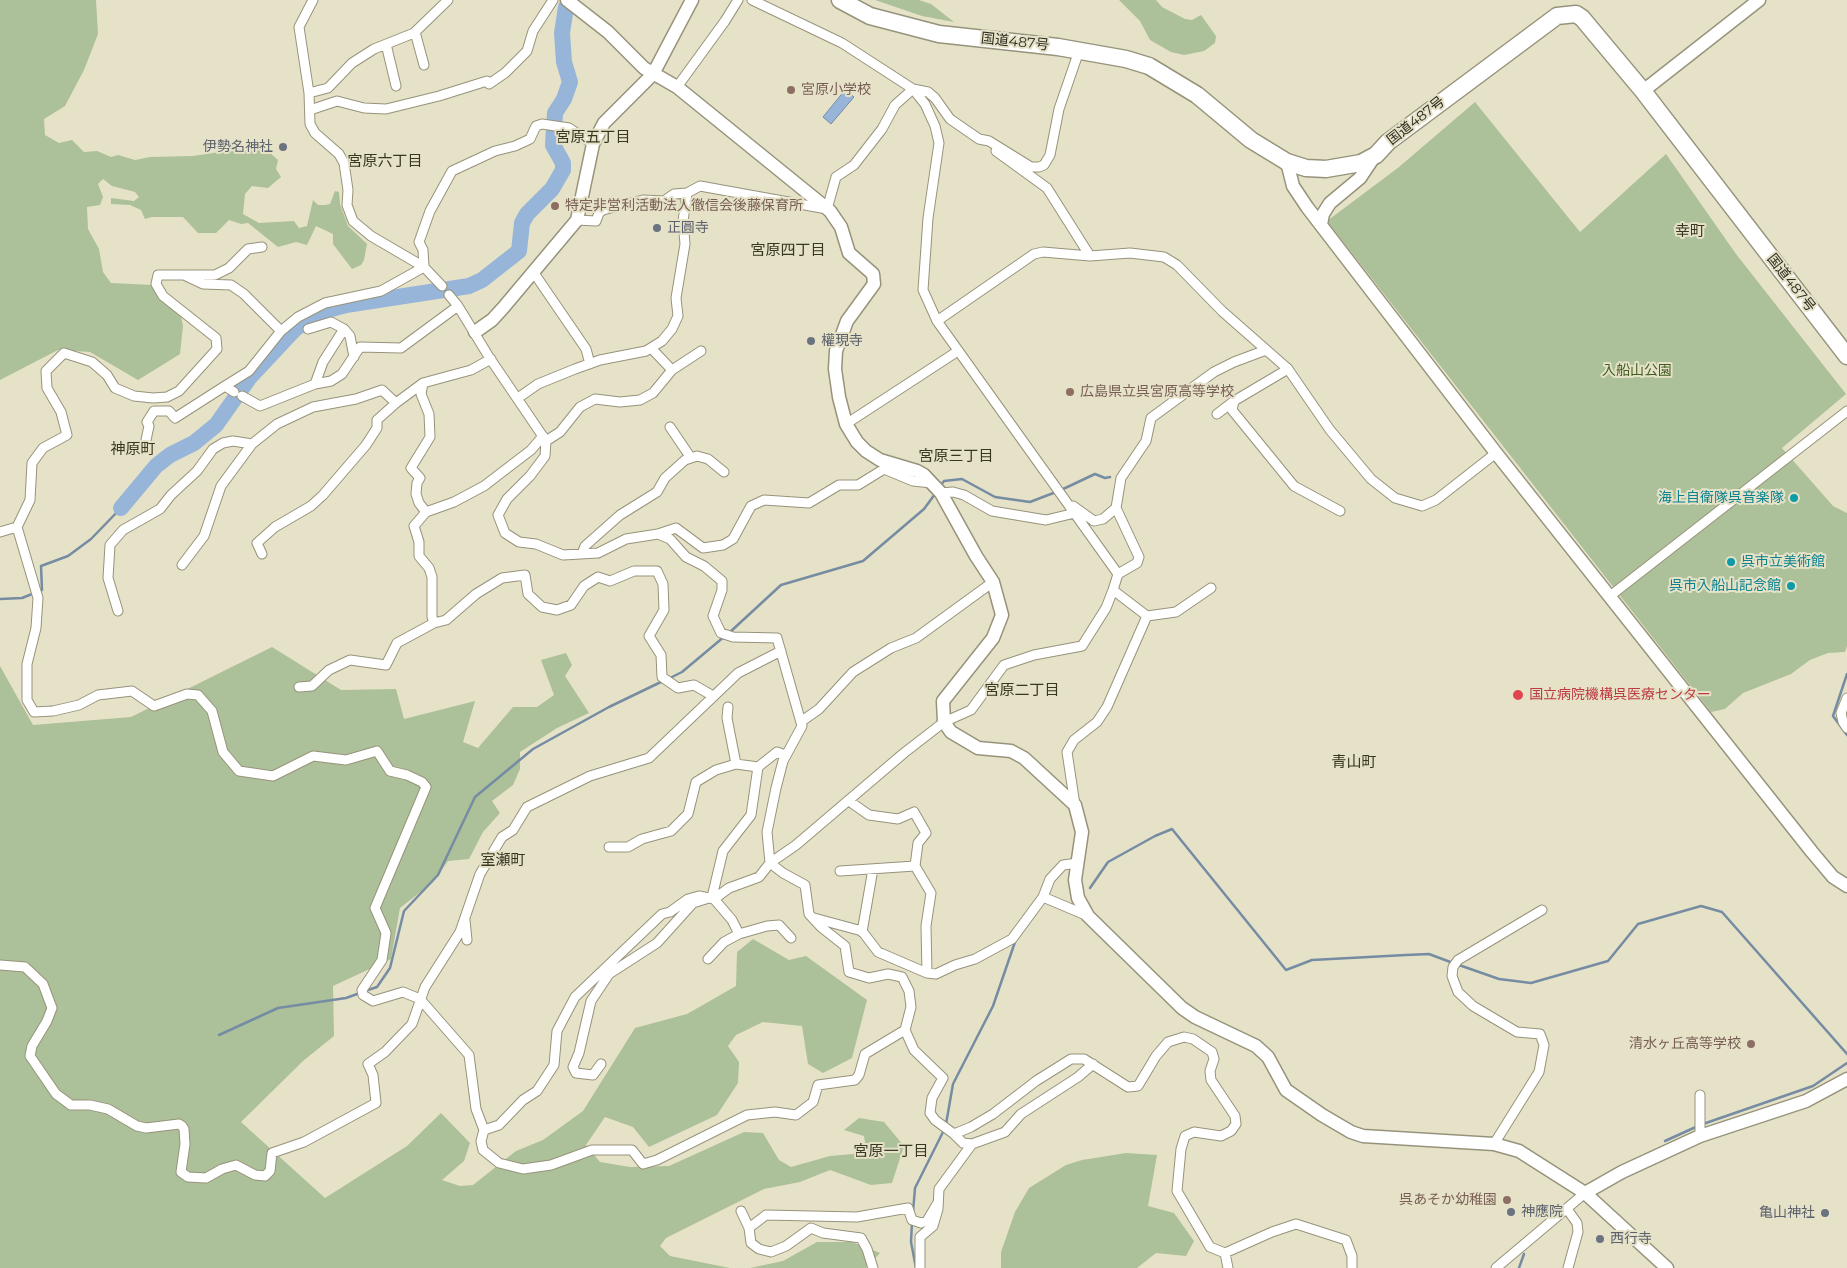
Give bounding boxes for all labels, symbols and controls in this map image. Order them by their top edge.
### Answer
street label: 国道487号 [980,30,1050,54]
place label: 宮原小学校 [801,82,871,98]
marker: 宮原小学校 [785,84,797,96]
street label: 国道487号 [1384,93,1448,149]
district label: 宮原五丁目 [556,129,630,147]
place label: 伊勢名神社 [203,139,273,155]
marker: 伊勢名神社 [277,141,289,153]
district label: 宮原六丁目 [348,153,422,171]
place label: 特定非営利活動法人徹信会後藤保育所 [565,198,803,214]
marker: 特定非営利活動法人徹信会後藤保育所 [549,200,561,212]
place label: 正圓寺 [667,220,709,236]
marker: 正圓寺 [651,222,663,234]
district label: 幸町 [1675,223,1705,241]
district label: 宮原四丁目 [751,242,825,260]
street label: 国道487号 [1763,251,1819,315]
place label: 權現寺 [821,333,863,349]
marker: 權現寺 [805,335,817,347]
park label: 入船山公園 [1602,363,1672,379]
place label: 広島県立呉宮原高等学校 [1080,384,1234,400]
marker: 広島県立呉宮原高等学校 [1064,386,1076,398]
district label: 神原町 [111,441,155,459]
district label: 宮原三丁目 [919,448,993,466]
place label: 海上自衛隊呉音楽隊 [1658,490,1784,506]
marker: 海上自衛隊呉音楽隊 [1788,492,1800,504]
place label: 呉市立美術館 [1741,554,1825,570]
marker: 呉市立美術館 [1725,556,1737,568]
place label: 呉市入船山記念館 [1669,578,1781,594]
marker: 呉市入船山記念館 [1785,580,1797,592]
district label: 宮原二丁目 [985,682,1059,700]
place label: 国立病院機構呉医療センター [1529,687,1711,703]
marker: 国立病院機構呉医療センター [1511,688,1525,702]
district label: 青山町 [1332,754,1376,772]
district label: 室瀬町 [481,852,525,870]
place label: 清水ヶ丘高等学校 [1629,1036,1741,1052]
marker: 清水ヶ丘高等学校 [1745,1038,1757,1050]
district label: 宮原一丁目 [854,1143,928,1161]
place label: 呉あそか幼稚園 [1399,1192,1497,1208]
marker: 呉あそか幼稚園 [1501,1194,1513,1206]
place label: 神應院 [1521,1204,1563,1220]
place label: 亀山神社 [1759,1205,1815,1221]
marker: 神應院 [1505,1206,1517,1218]
marker: 亀山神社 [1819,1207,1831,1219]
place label: 西行寺 [1610,1231,1652,1247]
marker: 西行寺 [1594,1233,1606,1245]

